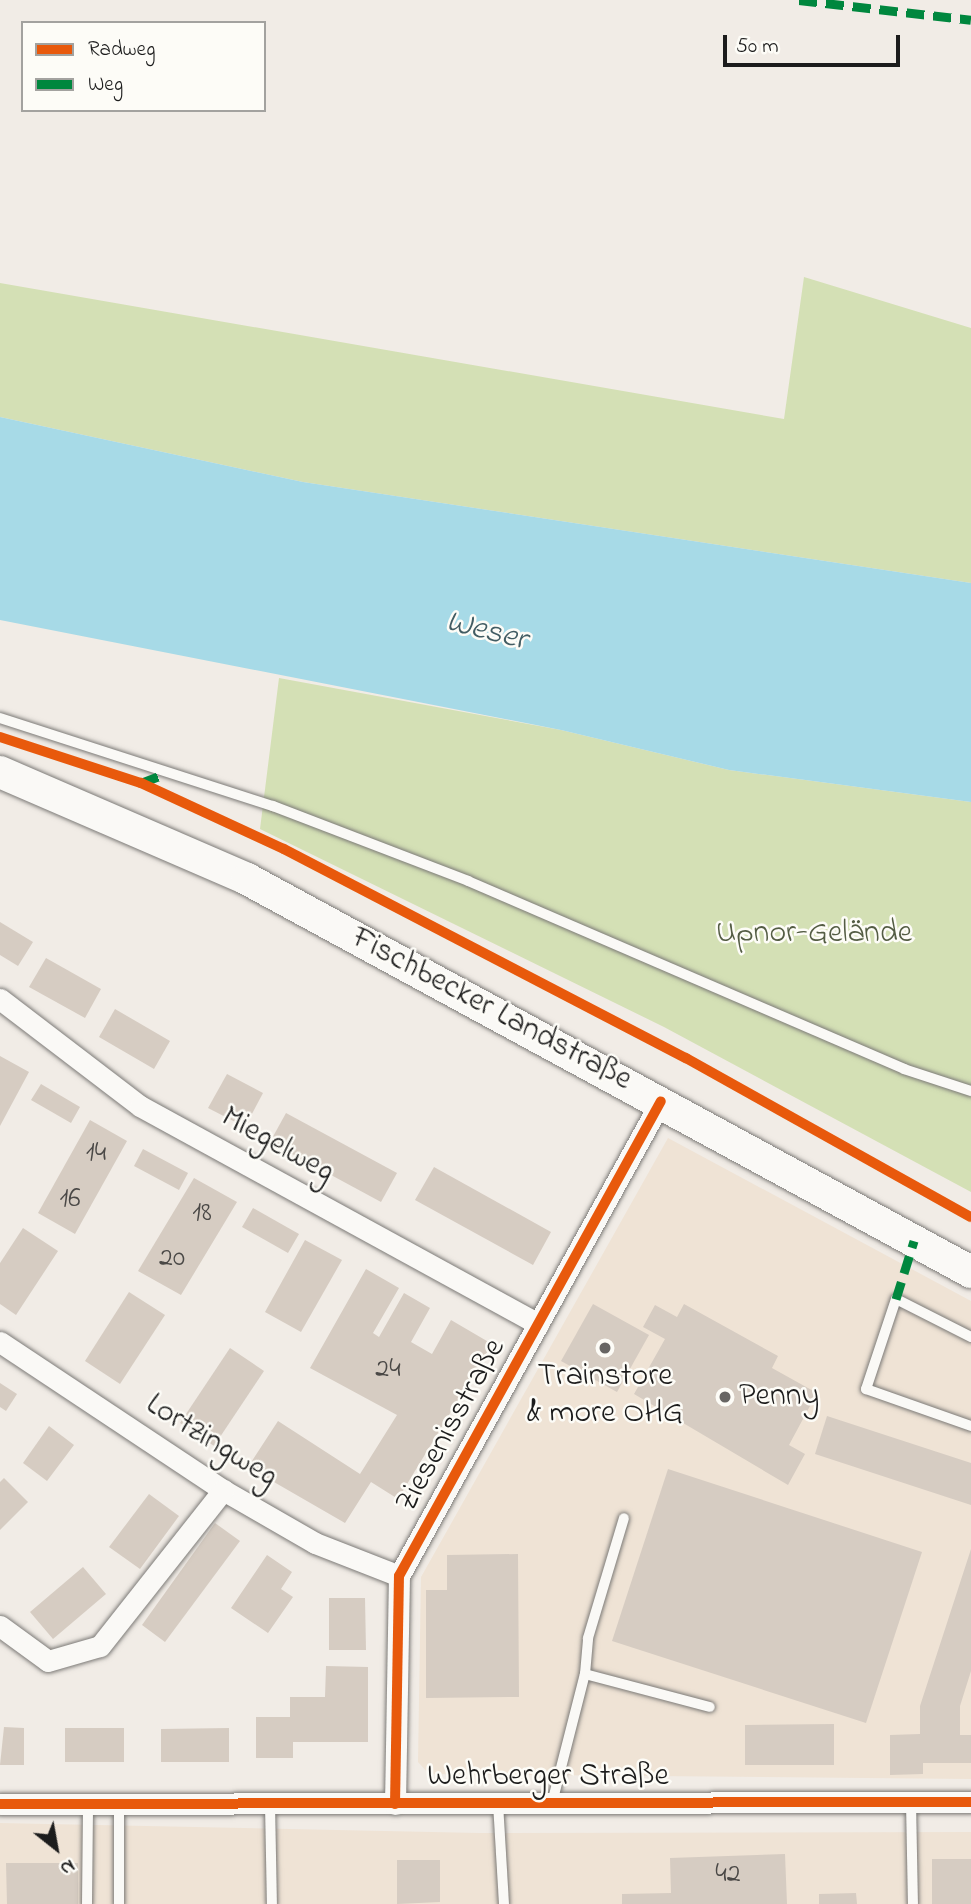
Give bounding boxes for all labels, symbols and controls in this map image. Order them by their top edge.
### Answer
legend [21,21,266,112]
scale bar [726,21,903,65]
text: 50 m [736,32,779,62]
text: Radweg [88,35,155,65]
text: Weg [88,70,123,100]
water label: Weser [441,603,531,661]
park label: Upnor-Gelände [716,915,912,953]
street label: Fischbecker Landstraße [344,920,638,1100]
street label: Miegelweg [214,1099,340,1193]
house number: 14 [86,1137,106,1171]
house number: 16 [59,1183,81,1217]
house number: 18 [192,1197,212,1231]
house number: 20 [159,1242,185,1276]
street label: Ziesenisstraße [389,1333,515,1519]
marker: Trainstore & more OHG [597,1340,613,1356]
house number: 24 [375,1353,401,1387]
place label: Trainstore & more OHG [527,1359,683,1434]
place label: Penny [739,1378,819,1416]
street label: Lortzingweg [138,1386,284,1498]
marker: Penny [717,1389,733,1405]
street label: Wehrberger Straße [427,1758,669,1796]
north arrow [21,1813,91,1883]
text: N [55,1852,80,1881]
house number: 42 [715,1858,741,1892]

